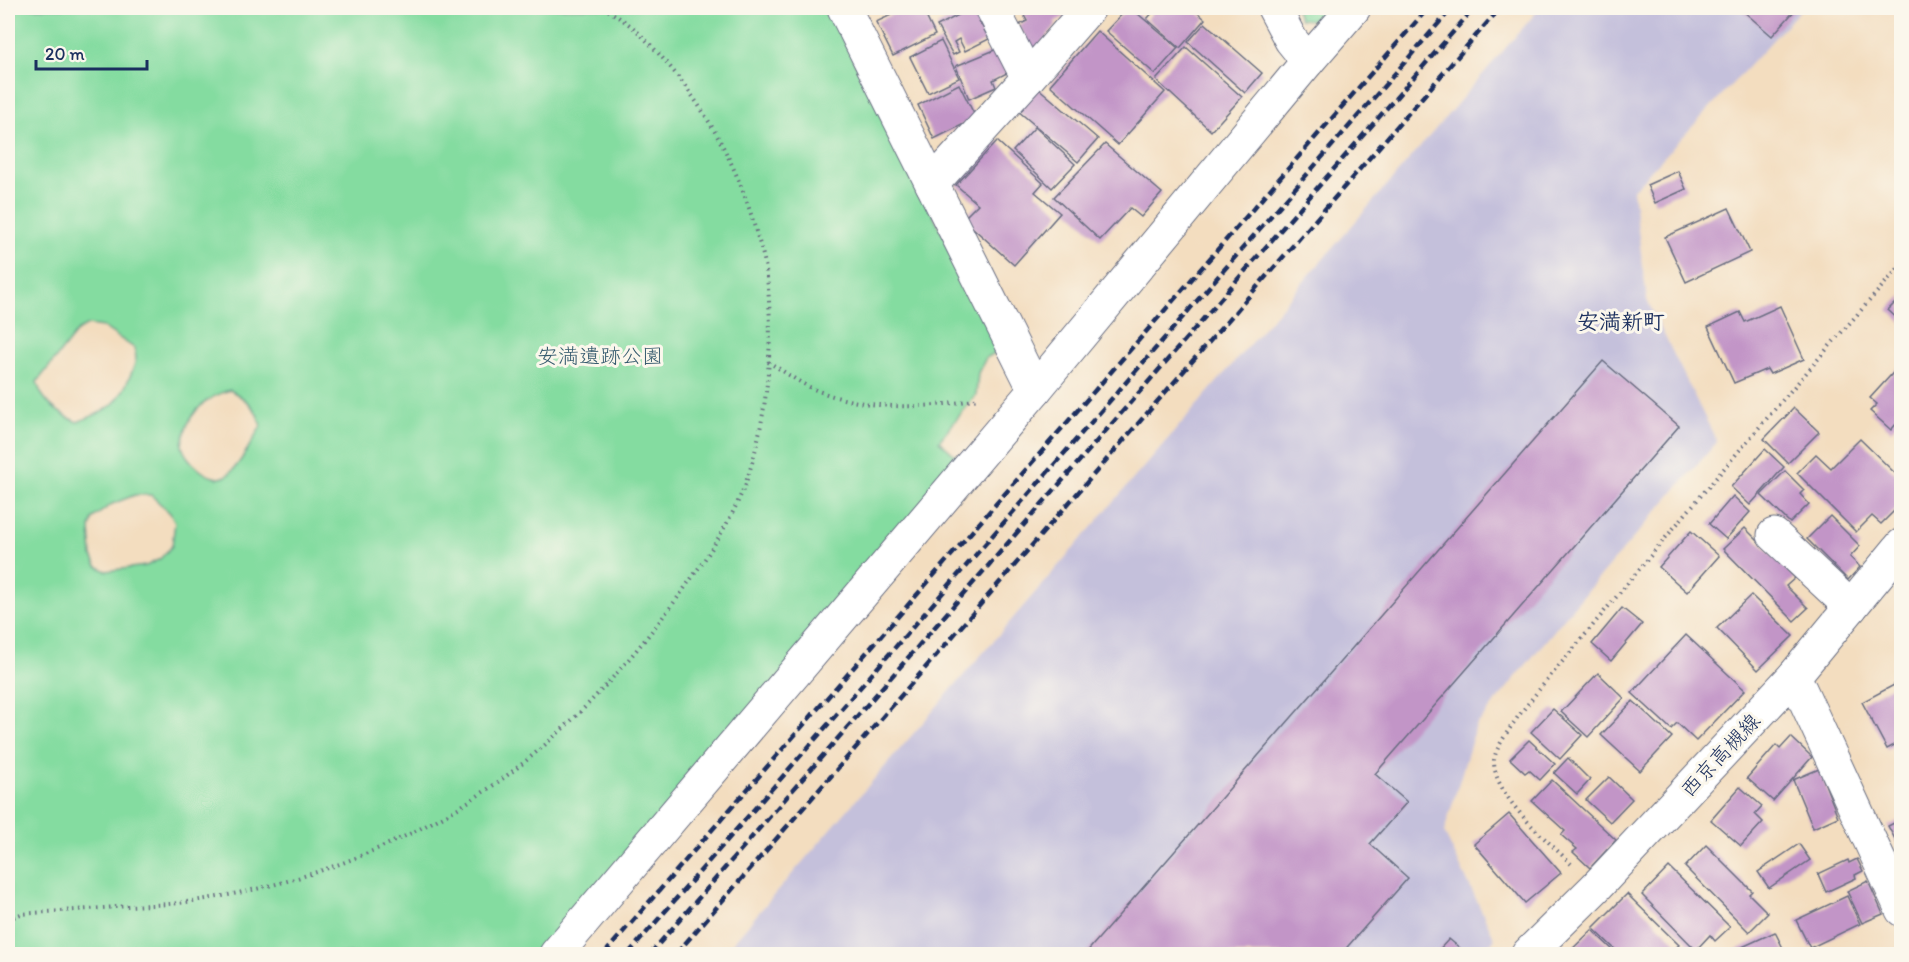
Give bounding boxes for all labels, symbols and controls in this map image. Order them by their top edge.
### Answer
scale bar [36,33,147,71]
text: 20 m [45,43,85,65]
district label: 安満新町 [1577,308,1665,335]
park label: 安満遺跡公園 [537,343,663,368]
street label: 西京高槻線 [1675,708,1765,802]

